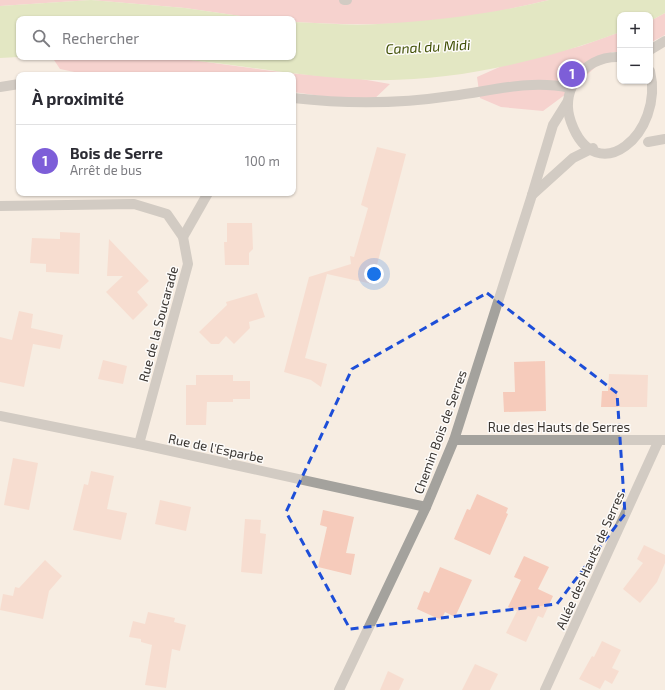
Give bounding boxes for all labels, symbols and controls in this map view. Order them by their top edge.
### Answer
map controls [617,12,653,84]
button: + [617,12,653,48]
search box [16,16,296,60]
icon: search [30,27,52,49]
text: Rechercher [62,29,139,47]
water label: Canal du Midi [385,36,471,57]
button: − [617,48,653,84]
pin: 1 [559,59,585,89]
text: À proximité [32,88,124,108]
text: Bois de Serre [70,144,163,162]
text: 1 [42,153,48,169]
text: 100 m [245,153,280,169]
text: Arrêt de bus [70,162,142,178]
street label: Rue de la Soucarade [135,264,181,384]
your location [364,264,384,284]
street label: Chemin Bois de Serres [410,368,470,496]
street label: Rue des Hauts de Serres [488,419,630,435]
street label: Rue de l'Esparbe [167,430,265,466]
street label: Allée des Hauts de Serres [552,488,628,632]

